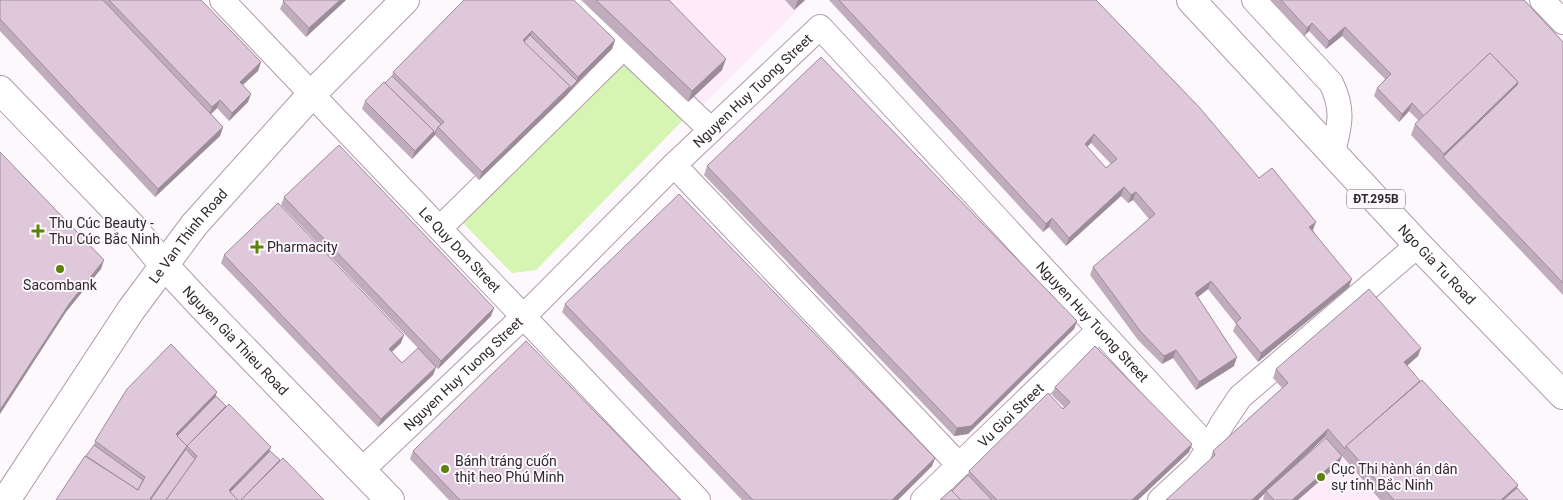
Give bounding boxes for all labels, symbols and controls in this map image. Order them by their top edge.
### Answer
street label: Nguyen Huy Tuong Street [690,30,816,151]
street label: Le Van Thinh Road [146,186,231,286]
road number: ĐT.295B [1347,190,1405,208]
street label: Le Quy Don Street [416,204,504,296]
place label: Thu Cúc Beauty - Thu Cúc Bắc Ninh [49,215,160,247]
street label: Ngo Gia Tu Road [1395,221,1479,307]
marker: Thu Cúc Beauty - Thu Cúc Bắc Ninh [31,224,45,238]
place label: Pharmacity [267,239,338,255]
marker: Pharmacity [251,241,263,253]
street label: Nguyen Huy Tuong Street [1033,258,1152,385]
marker: Sacombank [54,263,66,275]
place label: Sacombank [23,277,98,293]
street label: Nguyen Gia Thieu Road [180,283,292,398]
street label: Nguyen Huy Tuong Street [400,313,526,434]
street label: Vu Gioi Street [975,380,1047,450]
place label: Bánh tráng cuốn thịt heo Phú Minh [455,453,564,485]
place label: Cục Thi hành án dân sự tỉnh Bắc Ninh [1331,461,1458,493]
marker: Bánh tráng cuốn thịt heo Phú Minh [439,463,451,475]
marker: Cục Thi hành án dân sự tỉnh Bắc Ninh [1315,471,1327,483]

